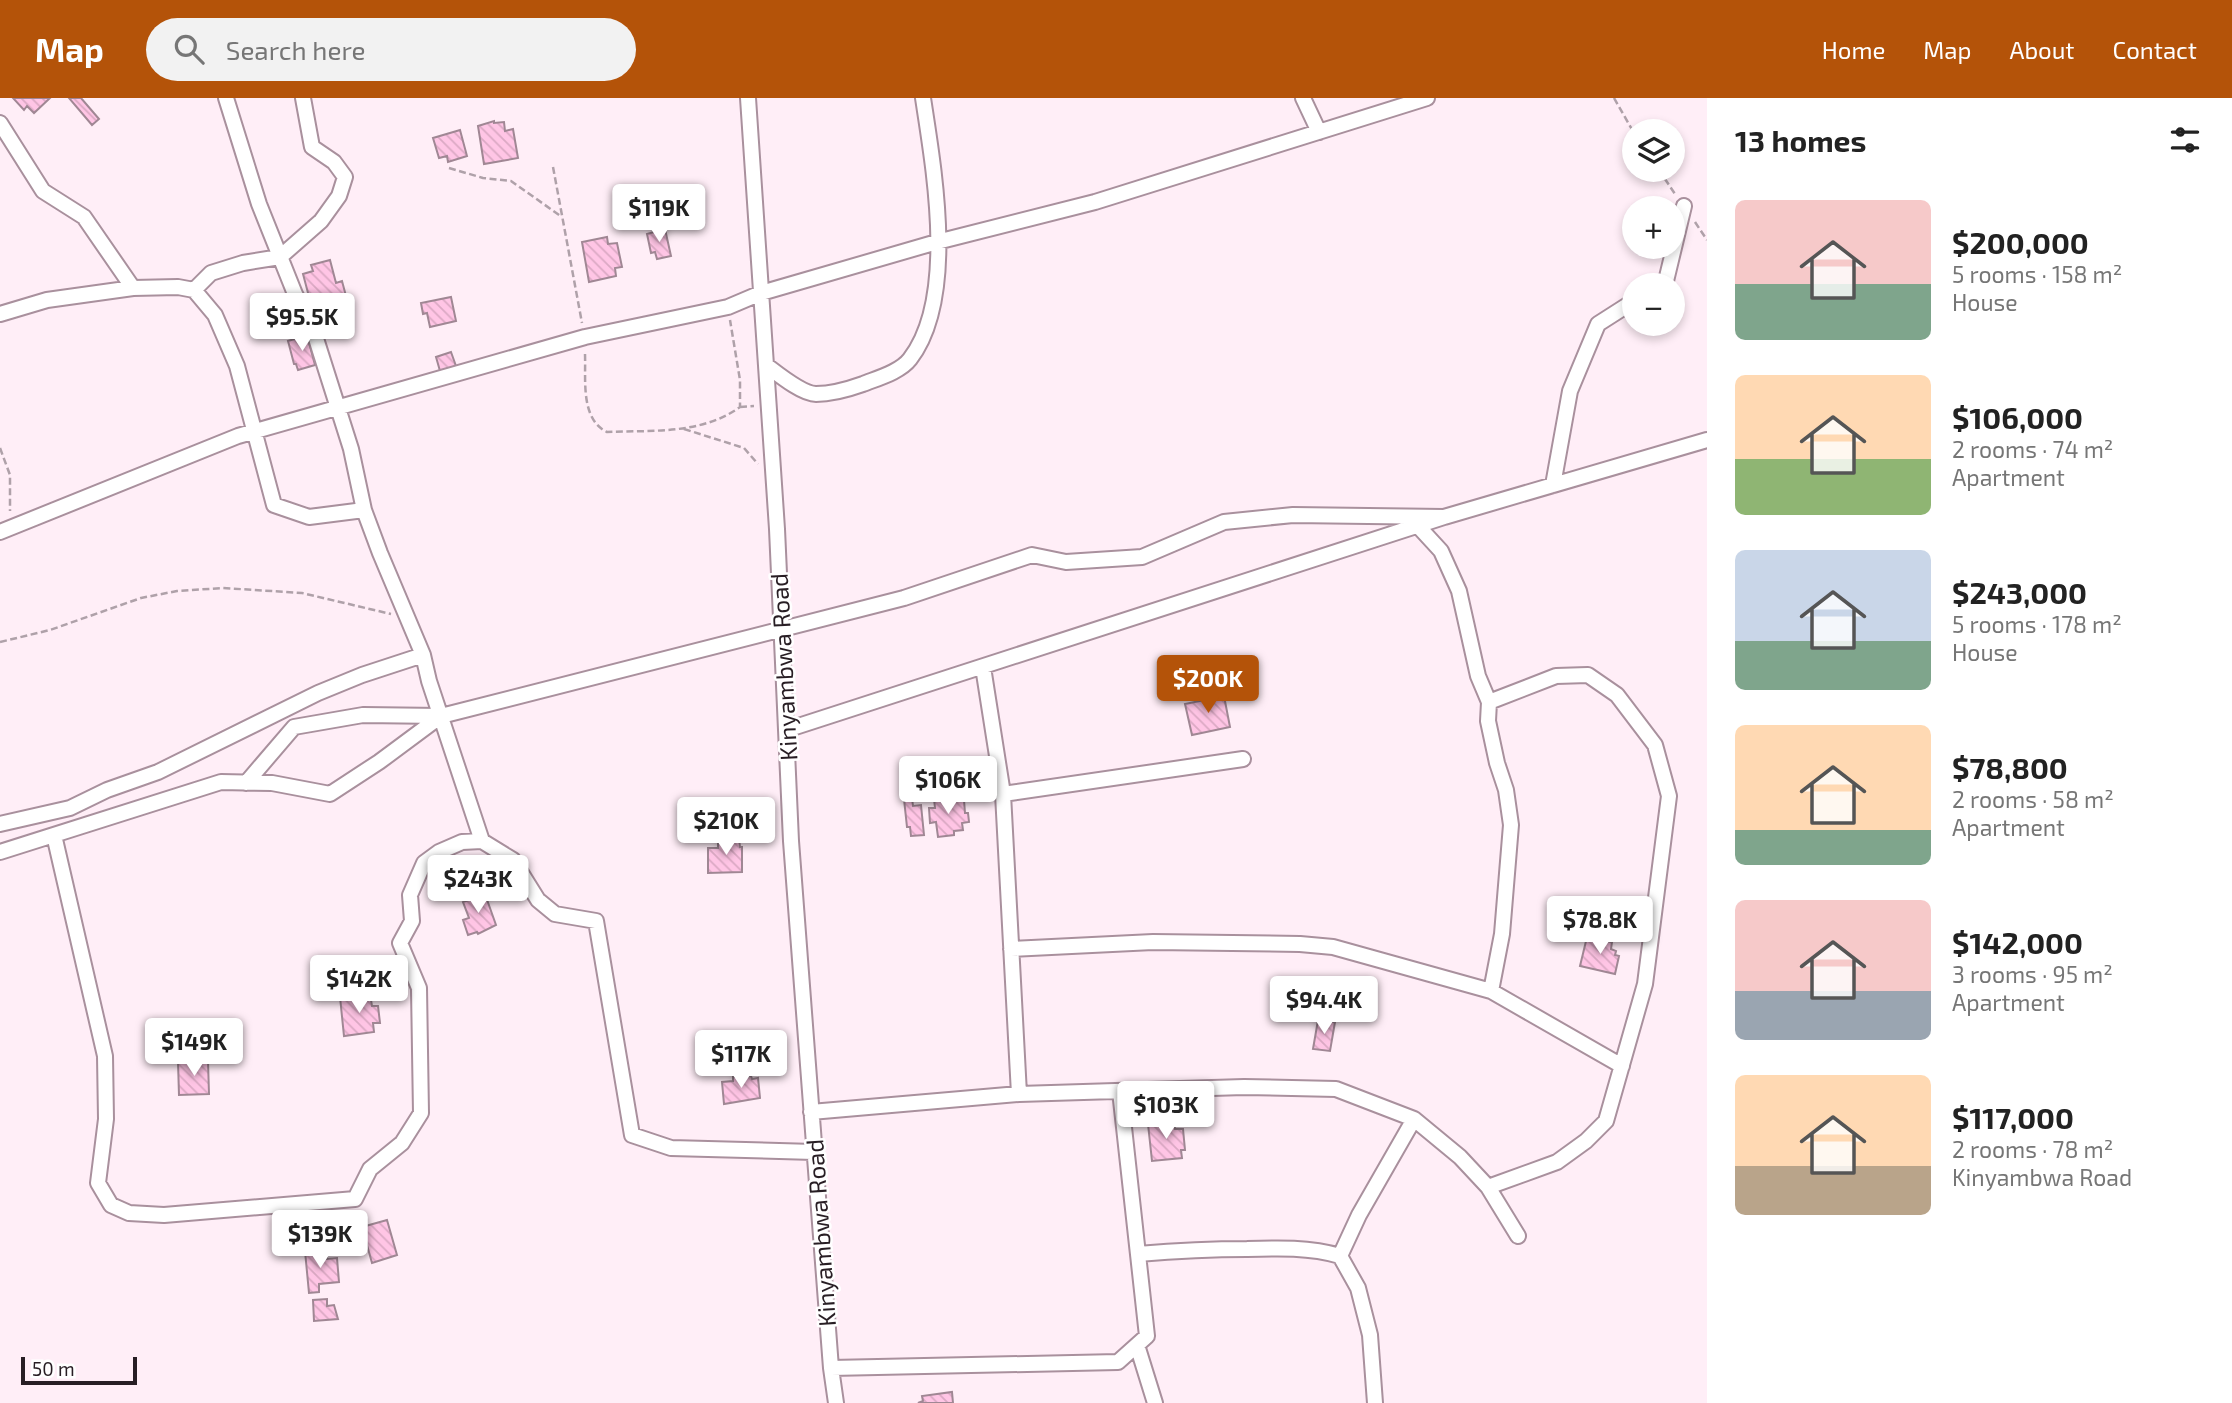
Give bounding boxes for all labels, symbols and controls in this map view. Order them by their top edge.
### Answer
search box [146,18,636,81]
text: Map [35,29,104,69]
icon: search [170,30,208,68]
text: Search here [226,34,365,65]
text: Home [1822,35,1885,64]
text: Map [1923,35,1971,64]
text: About [2009,35,2075,64]
text: Contact [2113,35,2197,64]
map controls [1622,119,1685,336]
button: layers [1622,119,1685,182]
icon: filters [2166,121,2204,159]
text: 13 homes [1735,122,1866,158]
pin: $119K [610,184,708,244]
text: $119K [628,193,690,221]
button: + [1622,196,1685,259]
text: $200,000 [1952,224,2089,260]
icon: home [1791,228,1875,312]
text: 5 rooms · 158 m² [1952,260,2122,288]
button: − [1622,273,1685,336]
text: House [1952,288,2018,316]
pin: $95.5K [245,294,359,353]
text: $95.5K [266,302,338,330]
text: $106,000 [1952,399,2083,435]
icon: home [1791,403,1875,487]
text: 2 rooms · 74 m² [1952,435,2113,463]
text: Apartment [1952,463,2065,491]
street label: Kinyambwa Road [764,572,802,762]
text: $243,000 [1952,574,2087,610]
icon: home [1791,578,1875,662]
text: 5 rooms · 178 m² [1952,610,2122,638]
text: House [1952,638,2018,666]
pin: $200K [1159,656,1257,715]
text: $200K [1173,664,1243,692]
text: $78,800 [1952,749,2068,785]
icon: home [1791,753,1875,837]
pin: $106K [899,756,997,816]
text: $106K [915,765,981,793]
text: 2 rooms · 58 m² [1952,785,2114,813]
pin: $210K [677,798,775,857]
text: $210K [693,806,759,834]
text: Apartment [1952,813,2065,841]
pin: $243K [429,856,527,915]
text: $243K [444,864,512,892]
pin: $78.8K [1543,896,1657,956]
text: $78.8K [1563,905,1637,933]
text: $142,000 [1952,924,2083,960]
icon: home [1791,928,1875,1012]
pin: $142K [310,956,408,1015]
text: 3 rooms · 95 m² [1952,960,2113,988]
text: $142K [326,964,392,992]
pin: $94.4K [1267,976,1381,1036]
text: $94.4K [1286,985,1362,1013]
text: Apartment [1952,988,2065,1016]
pin: $149K [145,1018,243,1078]
text: $149K [161,1027,227,1055]
pin: $117K [692,1030,790,1090]
text: $117K [711,1039,771,1067]
pin: $103K [1117,1082,1215,1141]
text: $103K [1133,1090,1199,1118]
text: $117,000 [1952,1099,2074,1135]
icon: home [1791,1103,1875,1187]
text: 2 rooms · 78 m² [1952,1135,2113,1163]
street label: Kinyambwa Road [799,1138,841,1328]
text: Kinyambwa Road [1952,1163,2132,1191]
pin: $139K [271,1210,369,1270]
text: $139K [288,1219,352,1247]
scale bar [21,1354,136,1386]
text: 50 m [32,1357,75,1380]

